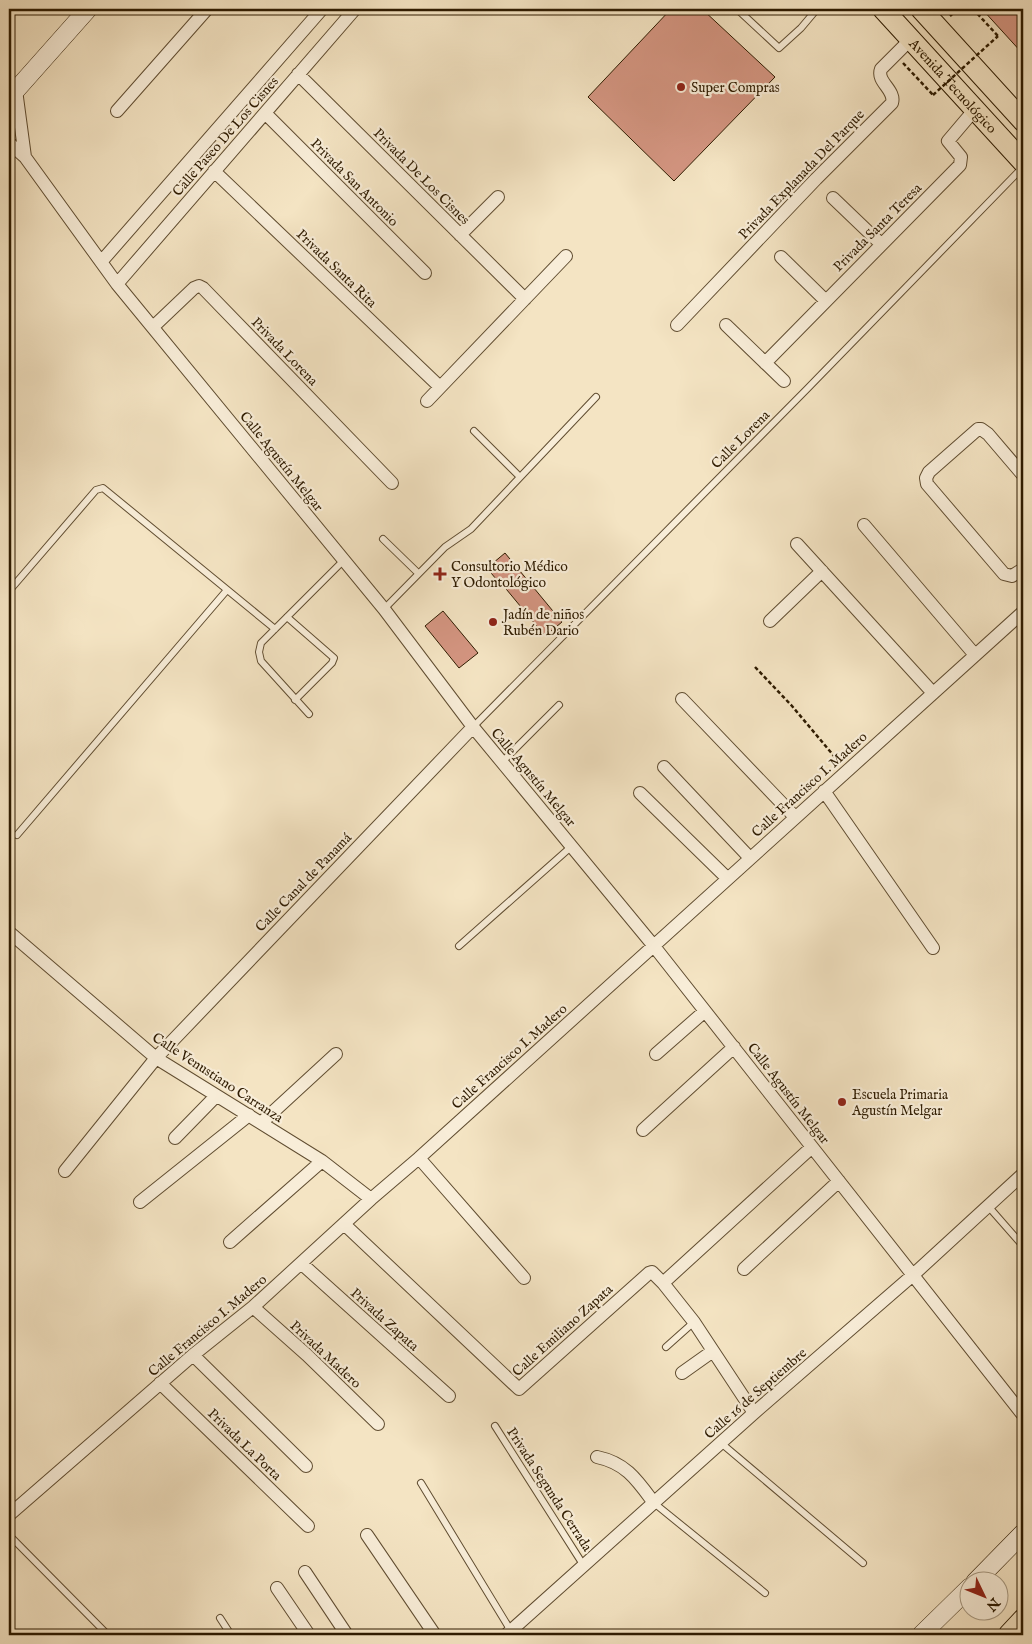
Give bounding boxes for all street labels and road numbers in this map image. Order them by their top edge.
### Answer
street label: Avenida Tecnológico [904,35,1001,138]
street label: Calle Paseo De Los Cisnes [169,73,283,200]
street label: Privada Explanada Del Parque [735,105,869,244]
street label: Privada De Los Cisnes [369,125,473,229]
street label: Privada San Antonio [306,135,402,231]
street label: Privada Santa Teresa [830,179,927,276]
street label: Privada Santa Rita [292,226,381,312]
street label: Privada Lorena [247,314,322,390]
street label: Calle Lorena [708,406,775,473]
street label: Calle Agustín Melgar [235,408,327,515]
street label: Calle Agustín Melgar [487,725,580,831]
street label: Calle Francisco I. Madero [748,728,872,842]
street label: Calle Canal de Panamá [252,829,356,936]
street label: Calle Francisco I. Madero [448,1000,572,1114]
street label: Calle Venustiano Carranza [149,1029,287,1127]
street label: Calle Agustín Melgar [743,1039,833,1148]
street label: Calle Francisco I. Madero [145,1270,271,1381]
street label: Calle Emiliano Zapata [509,1280,617,1381]
street label: Privada Zapata [346,1284,423,1356]
street label: Privada Madero [286,1317,365,1393]
street label: Calle 16 de Septiembre [701,1344,811,1443]
street label: Privada La Porta [203,1405,286,1485]
street label: Privada Segunda Cerrada [502,1424,597,1556]

